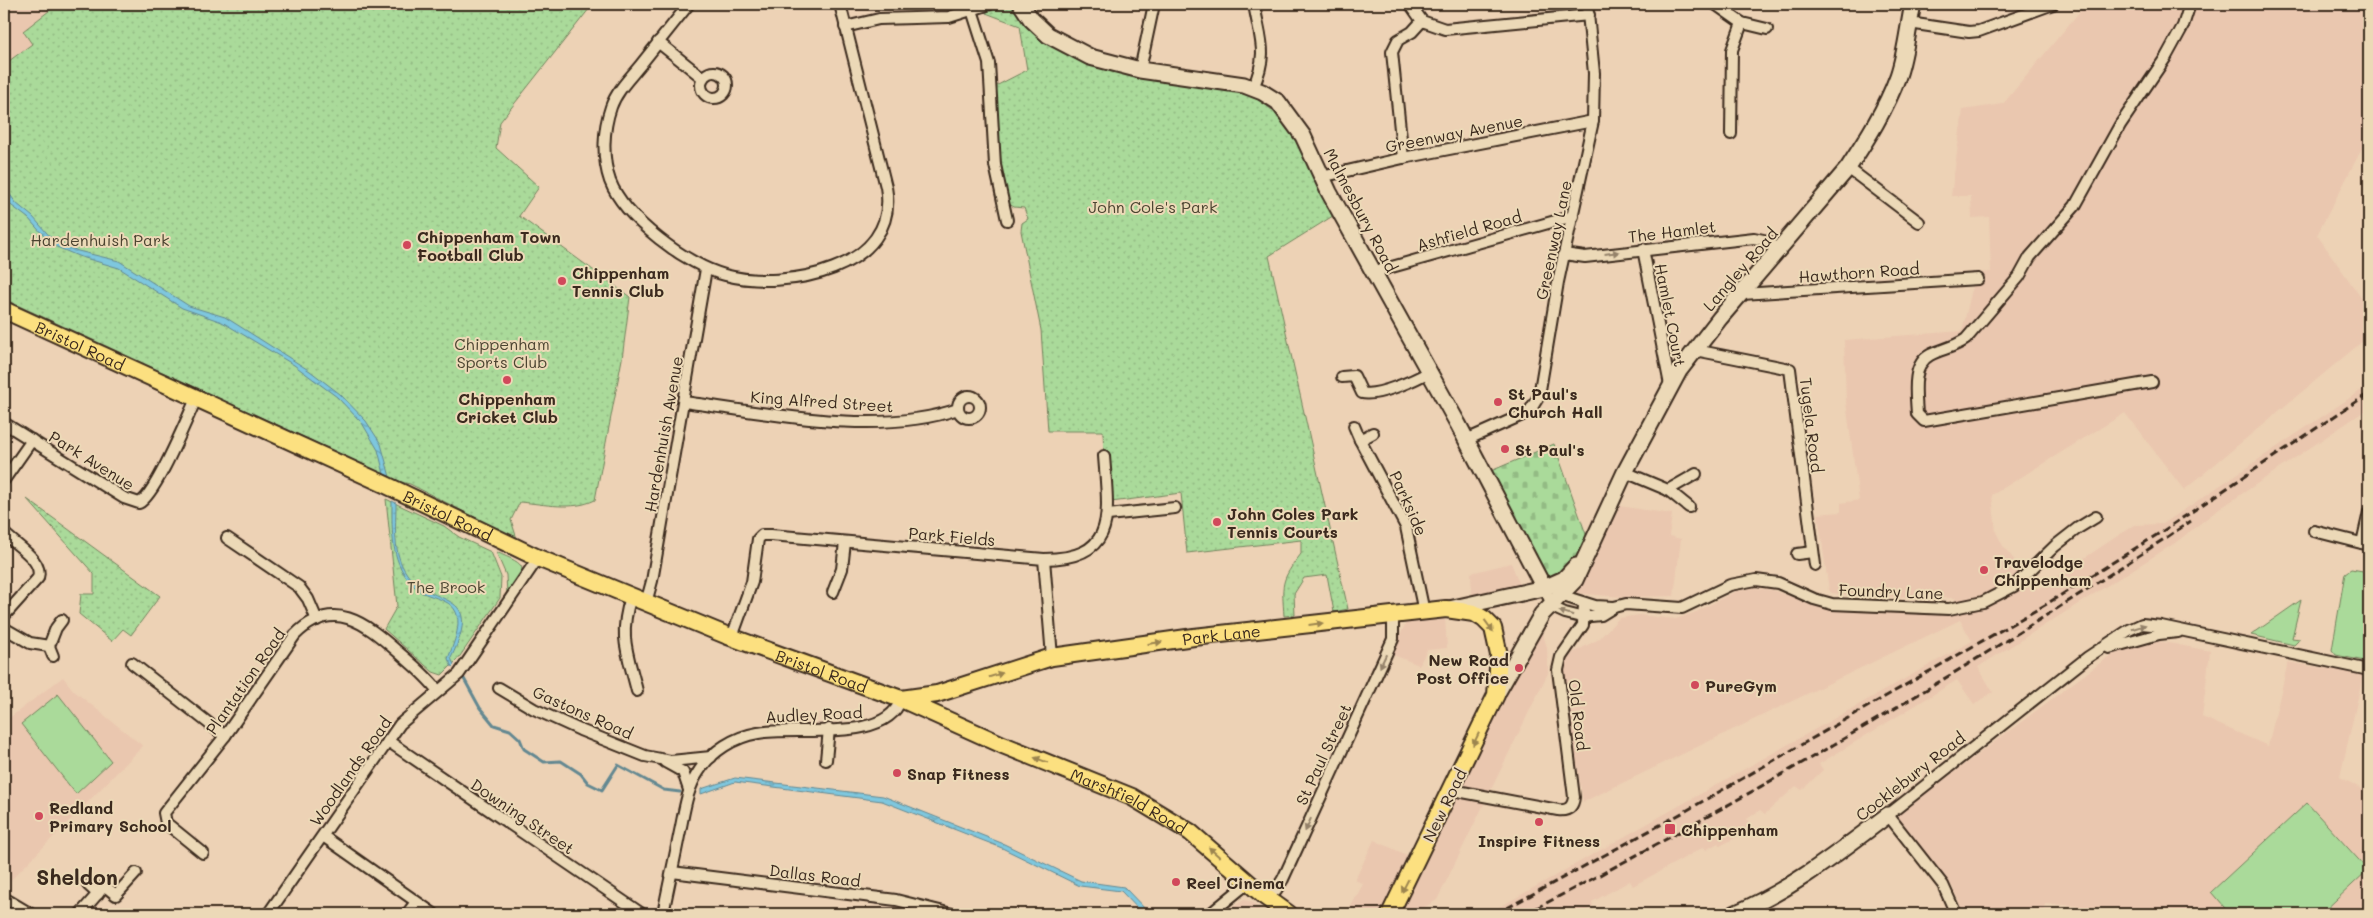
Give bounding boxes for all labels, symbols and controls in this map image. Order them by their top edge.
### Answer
street label: Greenway Avenue [1383,109,1525,157]
street label: Malmesbury Road [1319,144,1403,276]
street label: Greenway Lane [1530,178,1576,302]
park label: John Cole's Park [1089,196,1217,217]
street label: Ashfield Road [1414,205,1524,255]
street label: The Hamlet [1627,215,1717,247]
street label: Langley Road [1698,223,1782,315]
place label: Chippenham Town Football Club [417,226,561,265]
park label: Hardenhuish Park [30,229,170,250]
marker: Chippenham Town Football Club [401,239,413,251]
one-way arrow [1605,249,1621,257]
street label: Hawthorn Road [1798,257,1920,287]
street label: Hamlet Court [1651,261,1691,369]
place label: Chippenham Tennis Club [572,262,669,301]
marker: Chippenham Tennis Club [556,275,568,287]
street label: Bristol Road [32,315,129,375]
park label: Chippenham Sports Club [454,333,550,372]
street label: Hardenhuish Avenue [639,354,687,514]
marker: Chippenham Cricket Club [501,374,513,386]
street label: Tugela Road [1796,376,1828,474]
place label: St Paul's Church Hall [1508,383,1603,422]
street label: King Alfred Street [750,386,894,416]
place label: Chippenham Cricket Club [456,388,558,427]
marker: St Paul's Church Hall [1492,396,1504,408]
street label: Park Avenue [45,425,139,495]
place label: St Paul's [1515,439,1584,460]
marker: St Paul's [1499,443,1511,455]
street label: Parkside [1385,467,1433,539]
street label: Bristol Road [400,484,496,545]
place label: John Coles Park Tennis Courts [1227,503,1358,542]
marker: John Coles Park Tennis Courts [1211,516,1223,528]
street label: Park Fields [908,522,996,550]
place label: Travelodge Chippenham [1994,551,2091,590]
marker: Travelodge Chippenham [1978,564,1990,576]
park label: The Brook [407,576,485,597]
street label: Foundry Lane [1838,579,1944,603]
one-way arrow [1558,609,1573,617]
street label: Park Lane [1181,619,1261,649]
one-way arrow [1309,619,1325,627]
one-way arrow [1484,619,1494,633]
one-way arrow [2131,622,2146,630]
street label: Plantation Road [201,624,289,738]
one-way arrow [1147,639,1163,647]
street label: Bristol Road [773,644,871,696]
place label: New Road Post Office [1416,649,1509,688]
one-way arrow [1378,654,1386,668]
marker: New Road Post Office [1513,662,1525,674]
one-way arrow [989,670,1004,678]
place label: PureGym [1705,675,1777,696]
street label: Old Road [1564,678,1594,752]
marker: PureGym [1689,679,1701,691]
street label: Gastons Road [530,680,636,744]
street label: St Paul Street [1290,700,1356,808]
street label: Audley Road [765,701,863,727]
street label: Woodlands Road [304,712,396,830]
street label: Cocklebury Road [1851,727,1969,825]
one-way arrow [1472,732,1480,746]
one-way arrow [1033,756,1048,764]
place label: Snap Fitness [907,763,1009,784]
street label: Marshfield Road [1068,763,1191,838]
street label: New Road [1417,765,1471,845]
marker: Snap Fitness [891,767,903,779]
street label: Downing Street [467,774,579,858]
place label: Redland Primary School [49,797,172,836]
marker: Redland Primary School [33,810,45,822]
marker: Inspire Fitness [1533,816,1545,828]
one-way arrow [1303,818,1311,832]
place label: Chippenham [1681,819,1778,840]
marker: Chippenham [1663,822,1677,836]
place label: Inspire Fitness [1478,830,1600,851]
one-way arrow [1209,846,1221,858]
street label: Dallas Road [768,859,862,891]
district label: Sheldon [36,863,118,890]
place label: Reel Cinema [1186,872,1285,893]
marker: Reel Cinema [1170,876,1182,888]
one-way arrow [1401,878,1409,893]

